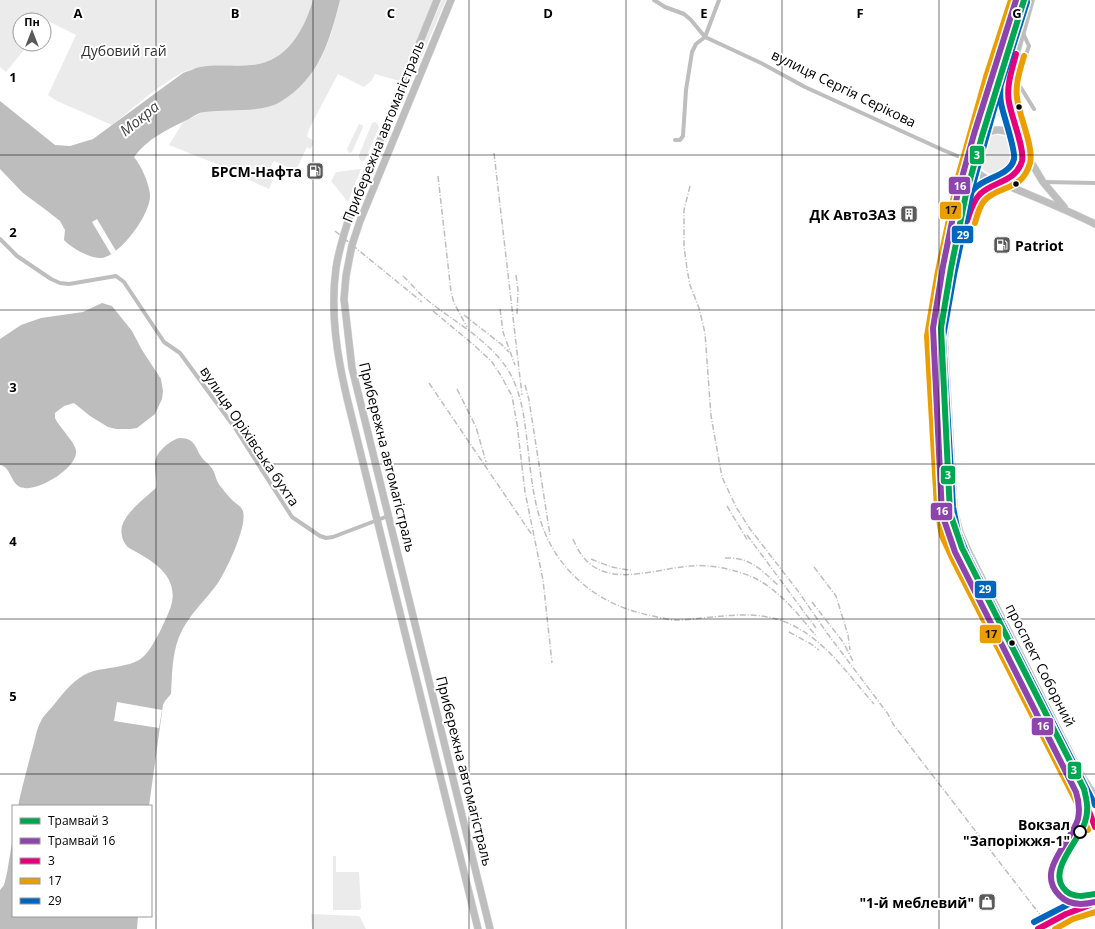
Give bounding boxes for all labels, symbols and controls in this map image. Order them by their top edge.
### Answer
text: A [74,4,83,22]
text: B [231,4,240,22]
text: C [387,4,395,22]
text: D [543,4,553,22]
text: E [700,4,708,22]
text: F [856,4,864,22]
text: G [1012,4,1022,22]
north arrow [12,12,52,52]
text: Пн [24,14,40,29]
street label: Прибережна автомагістраль [338,37,428,225]
park label: Дубовий гай [81,41,167,60]
street label: вулиця Сергія Серікова [769,45,919,131]
text: 1 [9,68,17,86]
water label: Мокра [115,96,163,140]
unlabelled marker [1014,102,1024,112]
line badge: 3 [969,145,985,165]
text: 3 [974,147,980,162]
fuel station icon: БРСМ-Нафта [305,161,325,181]
place label: БРСМ-Нафта [211,162,302,181]
line badge: 16 [948,176,971,195]
text: 16 [954,178,966,193]
unlabelled marker [1011,179,1021,189]
line badge: 17 [939,201,962,220]
text: 17 [945,202,957,217]
building icon: ДК АвтоЗАЗ [899,204,919,224]
place label: ДК АвтоЗАЗ [810,205,896,224]
text: 2 [9,223,17,241]
line badge: 29 [951,225,974,244]
text: 29 [957,227,969,242]
fuel station icon: Patriot [992,235,1012,255]
place label: Patriot [1015,236,1064,255]
street label: Прибережна автомагістраль [355,360,421,554]
street label: вулиця Оріхівська бухта [196,362,304,510]
text: 3 [9,378,17,396]
line badge: 3 [940,465,956,485]
text: 3 [945,467,951,482]
line badge: 16 [930,502,953,521]
text: 16 [936,503,948,518]
text: 4 [9,532,17,550]
line badge: 29 [974,580,997,599]
text: 29 [979,581,991,596]
street label: проспект Соборний [1002,600,1080,730]
line badge: 17 [979,624,1002,644]
text: 17 [985,626,997,641]
unlabelled marker [1007,638,1017,648]
street label: Прибережна автомагістраль [432,674,498,868]
text: 5 [9,687,17,705]
line badge: 16 [1031,717,1054,736]
text: 16 [1037,718,1049,733]
line badge: 3 [1067,761,1082,780]
text: 3 [1071,762,1077,777]
legend [12,805,152,917]
text: Трамвай 3 [48,812,109,829]
place label: Вокзал "Запоріжжя-1" [963,815,1070,850]
marker: Вокзал "Запоріжжя-1" [1073,825,1087,839]
text: Трамвай 16 [48,832,116,849]
text: 3 [48,852,55,869]
text: 17 [48,872,62,889]
text: 29 [48,892,62,909]
shop icon: "1-й меблевий" [977,892,997,912]
place label: "1-й меблевий" [859,893,974,912]

